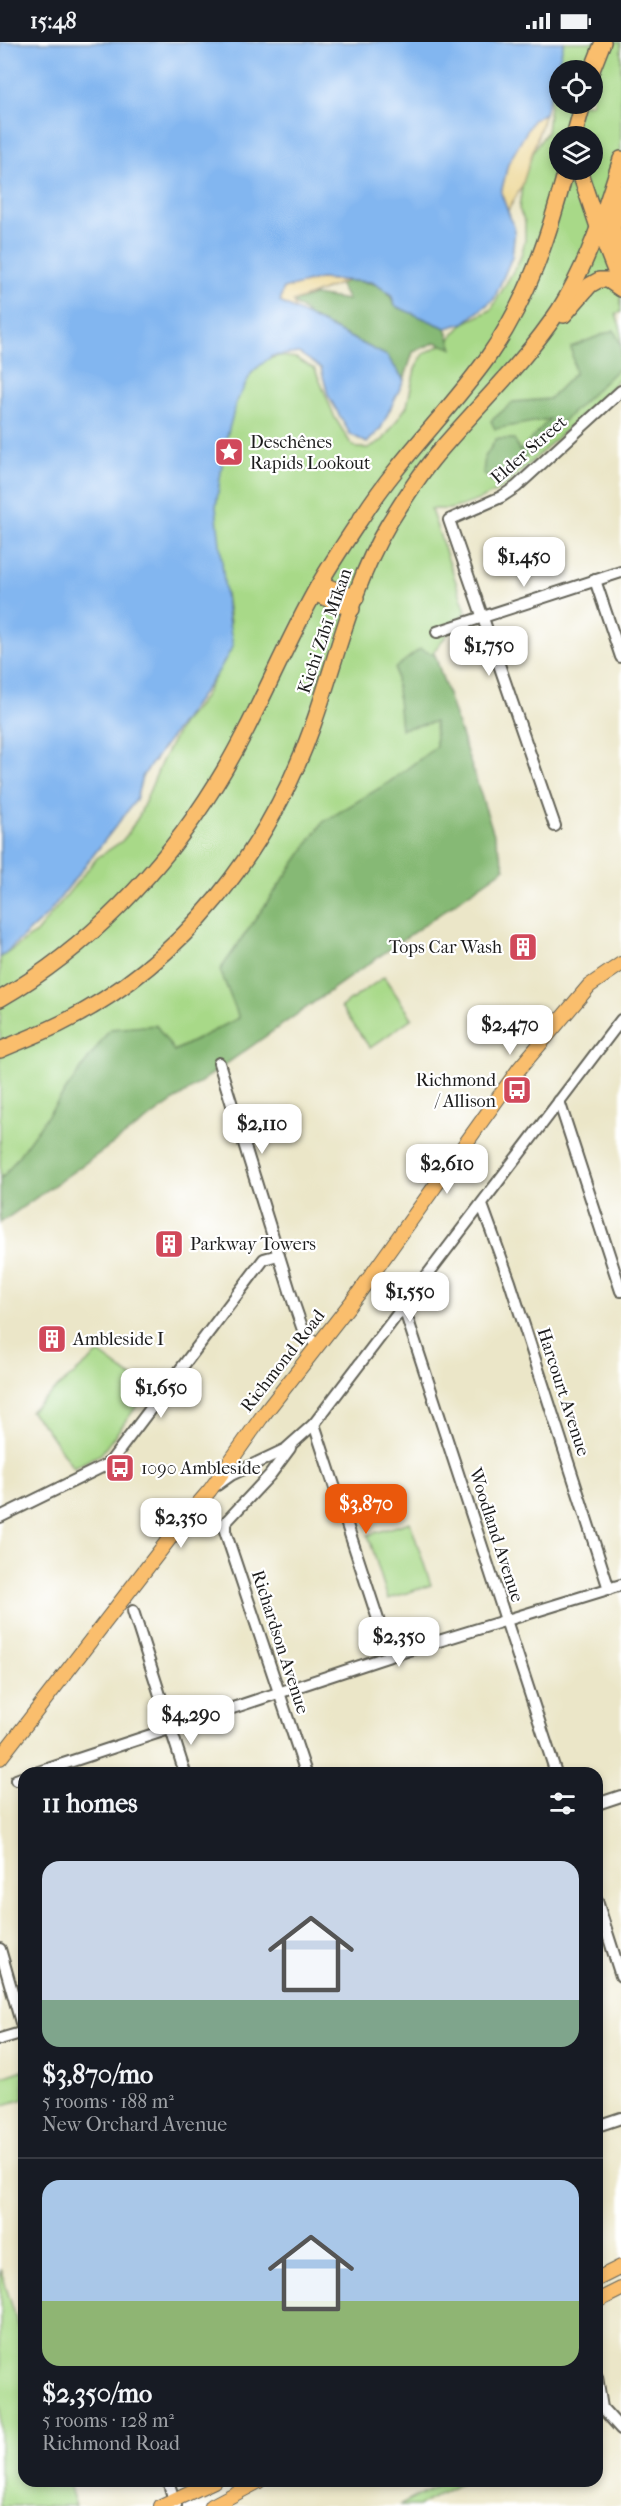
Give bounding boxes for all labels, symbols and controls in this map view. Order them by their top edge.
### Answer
text: 15:48 [30,8,77,34]
map controls [549,60,603,180]
button: locate [549,60,603,114]
button: layers [549,126,603,180]
street label: Elder Street [487,411,572,489]
place label: Deschênes Rapids Lookout [250,432,371,474]
place icon: Deschênes Rapids Lookout [213,436,245,468]
pin: $1,450 [475,537,573,588]
text: $1,450 [497,545,551,568]
street label: Kichi Zībī Mīkan [294,565,356,696]
pin: $1,750 [440,626,538,677]
text: $1,750 [464,634,514,657]
building icon: Tops Car Wash [507,931,539,963]
place label: Tops Car Wash [389,937,502,958]
pin: $2,470 [461,1005,559,1056]
text: $2,470 [481,1013,539,1036]
place label: Richmond / Allison [416,1070,497,1112]
bus stop icon: Richmond / Allison [501,1074,533,1106]
pin: $2,110 [213,1104,311,1155]
text: $2,110 [237,1112,287,1135]
pin: $2,610 [398,1144,496,1195]
text: $2,610 [420,1152,474,1175]
building icon: Parkway Towers [153,1228,185,1260]
place label: Parkway Towers [190,1234,316,1255]
pin: $1,550 [361,1272,459,1323]
text: $1,550 [385,1280,435,1303]
street label: Richmond Road [236,1305,330,1416]
building icon: Ambleside I [36,1323,68,1355]
street label: Harcourt Avenue [532,1325,594,1459]
place label: Ambleside I [72,1329,164,1350]
pin: $1,650 [112,1368,210,1419]
text: $1,650 [135,1376,187,1399]
bus stop icon: 1090 Ambleside [104,1452,136,1484]
place label: 1090 Ambleside [141,1458,261,1479]
street label: Woodland Avenue [464,1464,528,1605]
pin: $3,870 [317,1484,415,1535]
text: $3,870 [339,1492,393,1515]
pin: $2,350 [132,1498,230,1549]
text: $2,350 [154,1506,208,1529]
street label: Richardson Avenue [247,1568,313,1717]
pin: $2,350 [350,1617,448,1668]
text: $2,350 [372,1625,426,1648]
pin: $4,290 [142,1695,240,1746]
text: $4,290 [161,1703,221,1726]
icon: filters [546,1787,579,1820]
text: 11 homes [42,1788,138,1819]
icon: home [257,1900,365,2008]
text: $3,870/mo [42,2059,153,2090]
text: 5 rooms · 188 m² [42,2090,174,2113]
text: New Orchard Avenue [42,2113,227,2136]
icon: home [257,2219,365,2327]
text: $2,350/mo [42,2378,152,2409]
text: 5 rooms · 128 m² [42,2409,174,2432]
text: Richmond Road [42,2432,180,2455]

